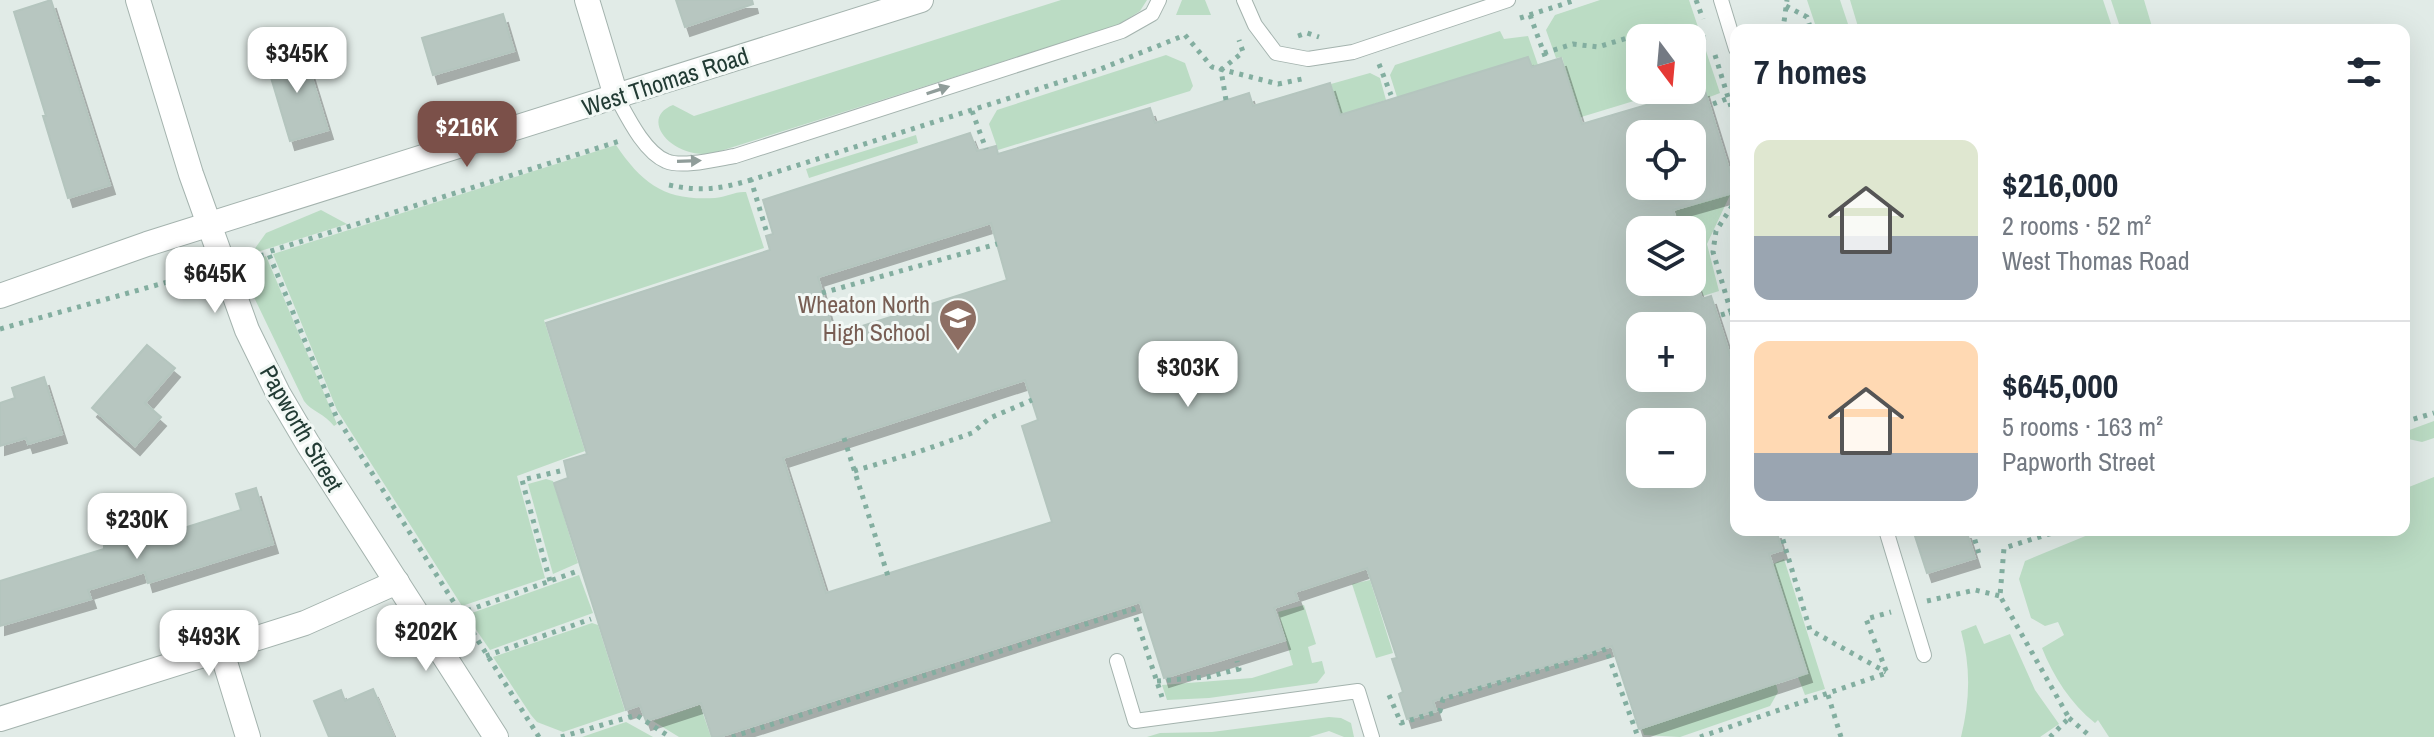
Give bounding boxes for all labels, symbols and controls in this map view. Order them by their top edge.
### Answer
north arrow [1626,24,1706,104]
map controls [1626,24,1706,488]
pin: $345K [241,27,353,95]
text: $345K [266,35,328,70]
street label: West Thomas Road [578,39,752,123]
text: 7 homes [1754,49,1867,95]
icon: filters [2342,50,2386,94]
one-way arrow [926,84,950,96]
pin: $216K [411,101,523,169]
text: $216K [436,109,498,144]
button: locate [1626,120,1706,200]
one-way arrow [677,155,702,168]
text: $216,000 [2002,162,2118,208]
icon: home [1818,172,1914,268]
text: 2 rooms · 52 m² [2002,208,2151,243]
button: layers [1626,216,1706,296]
text: West Thomas Road [2002,243,2190,278]
pin: $645K [159,247,271,315]
text: $645K [184,255,246,290]
place label: Wheaton North High School [798,288,930,348]
school or university icon: Wheaton North High School [937,297,979,352]
button: + [1626,312,1706,392]
pin: $303K [1132,341,1244,409]
text: $303K [1157,349,1219,384]
street label: Papworth Street [253,359,351,498]
text: $645,000 [2002,363,2118,409]
icon: home [1818,373,1914,469]
button: − [1626,408,1706,488]
text: 5 rooms · 163 m² [2002,409,2163,444]
text: Papworth Street [2002,444,2155,479]
pin: $230K [81,493,193,561]
text: $230K [106,501,168,536]
pin: $202K [370,605,482,673]
pin: $493K [153,610,265,678]
text: $202K [395,613,457,648]
text: $493K [178,618,240,653]

